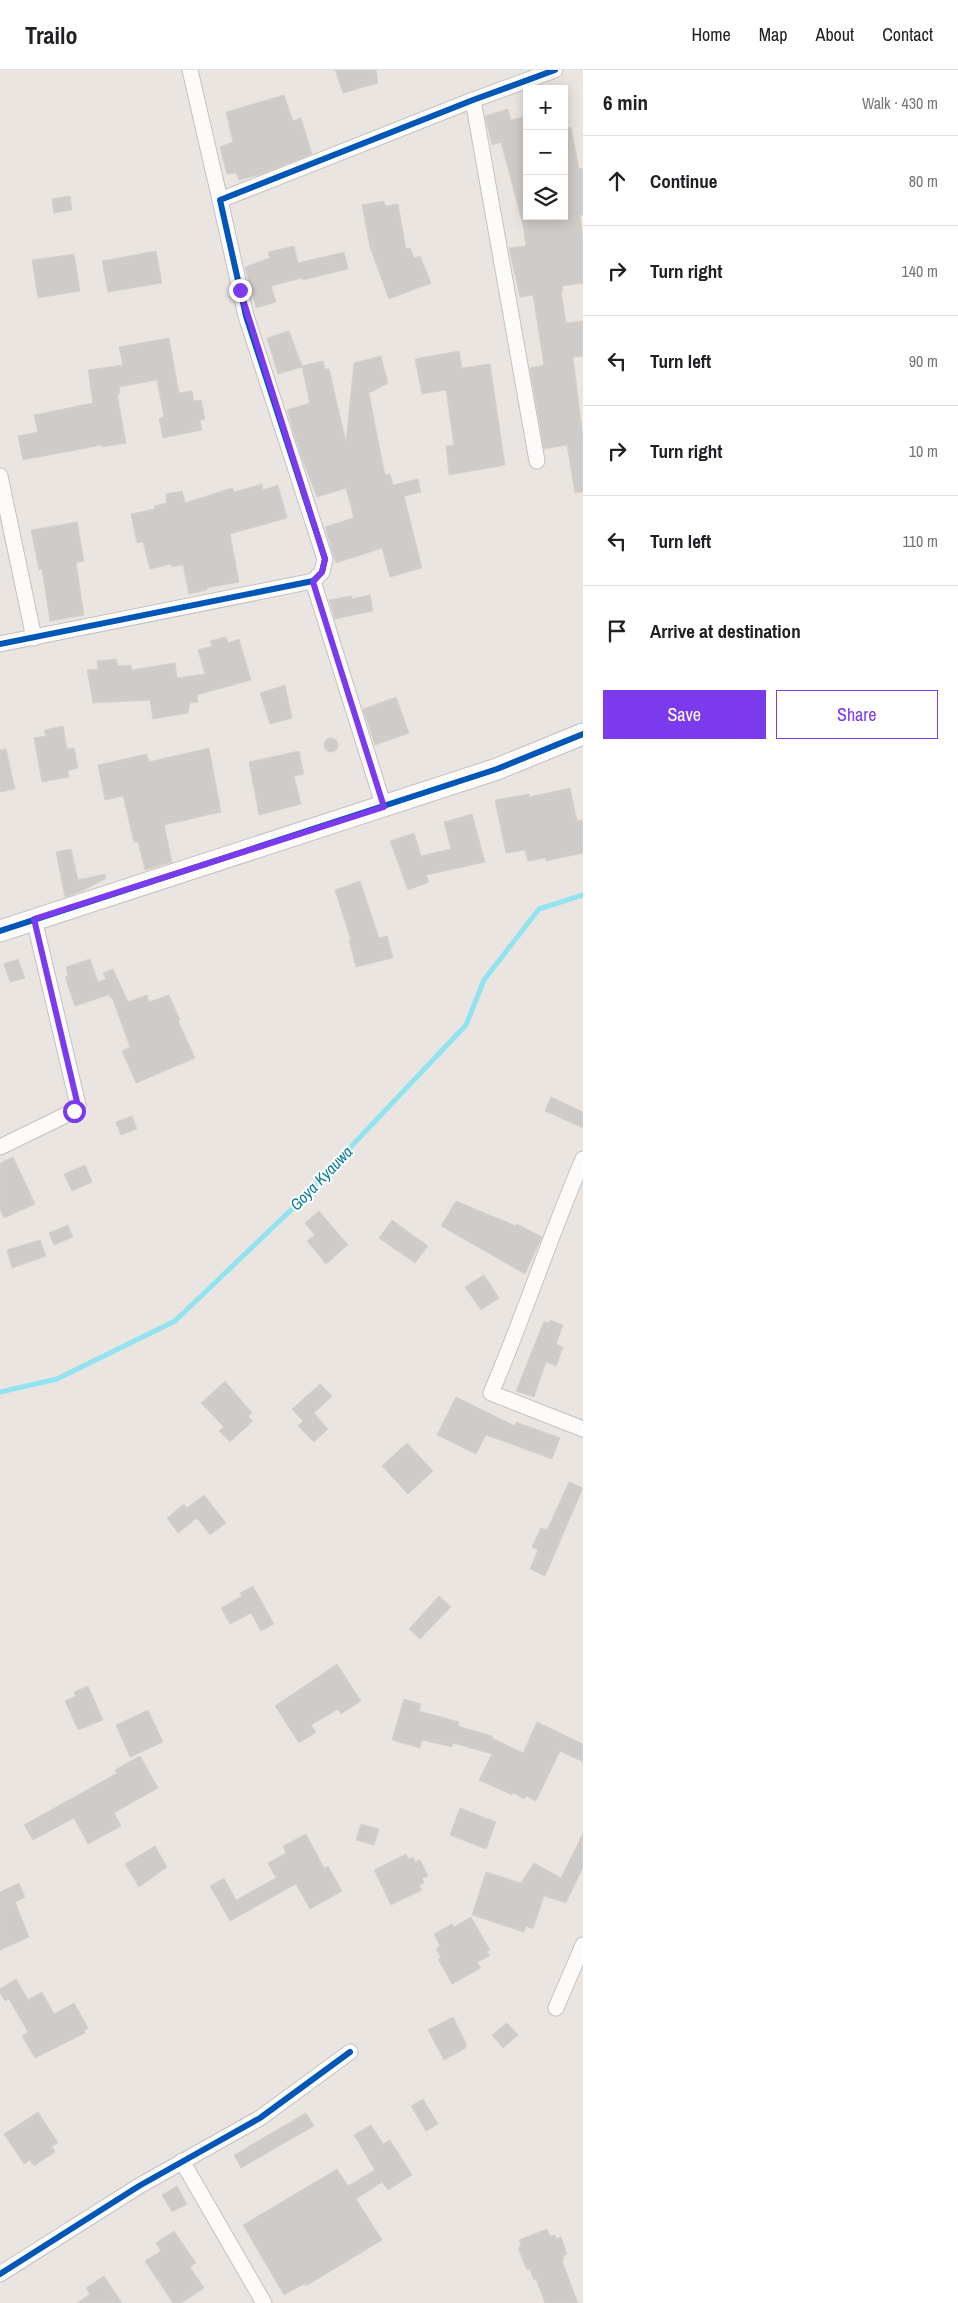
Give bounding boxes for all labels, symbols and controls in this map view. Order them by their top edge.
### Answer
text: Trailo [25,19,78,51]
text: Home [691,22,731,47]
text: Map [759,22,788,47]
text: About [816,22,854,47]
text: Contact [882,22,933,47]
map controls [523,85,568,220]
button: + [523,85,568,130]
text: 6 min [603,88,648,117]
text: Walk · 430 m [862,92,938,114]
button: − [523,130,568,175]
icon: ahead [603,167,631,195]
text: Continue [650,168,718,194]
text: 80 m [909,170,938,192]
button: layers [523,175,568,220]
icon: right [603,257,631,285]
text: Turn right [650,258,722,284]
text: 140 m [902,260,938,282]
route end [229,279,252,302]
icon: left [603,347,631,375]
text: Turn left [650,348,711,374]
text: 90 m [909,350,938,372]
icon: right [603,437,631,465]
text: Turn right [650,438,722,464]
text: 10 m [909,440,938,462]
icon: left [603,527,631,555]
text: Turn left [650,528,711,554]
text: 110 m [902,530,938,552]
icon: arrive [603,617,631,645]
text: Arrive at destination [650,618,801,644]
button: Save [603,690,766,739]
button: Share [776,690,938,739]
route start [63,1100,86,1123]
water label: Goya Kyauwa [285,1141,357,1215]

